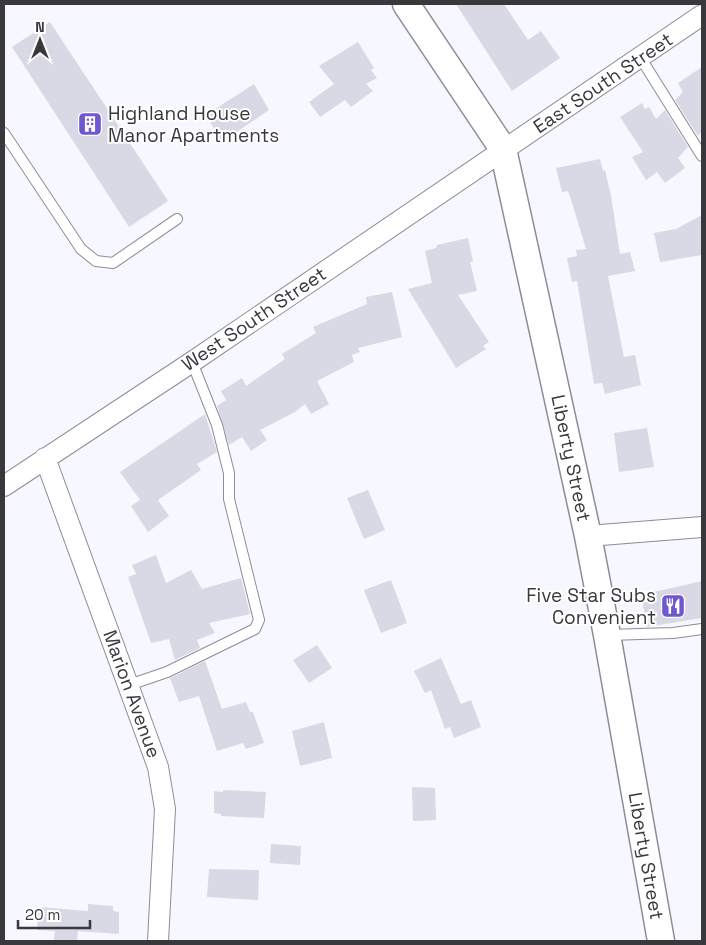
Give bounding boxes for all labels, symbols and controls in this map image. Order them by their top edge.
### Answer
north arrow [15,15,65,65]
text: N [35,18,45,36]
street label: East South Street [528,27,678,139]
place label: Highland House Manor Apartments [108,101,279,148]
building icon: Highland House Manor Apartments [77,111,103,137]
street label: West South Street [177,261,331,377]
street label: Liberty Street [545,392,597,524]
place label: Five Star Subs Convenient [526,583,656,630]
restaurant icon: Five Star Subs Convenient [660,593,686,619]
street label: Marion Avenue [97,627,167,761]
street label: Liberty Street [622,790,670,922]
scale bar [18,898,90,930]
text: 20 m [25,905,60,924]

